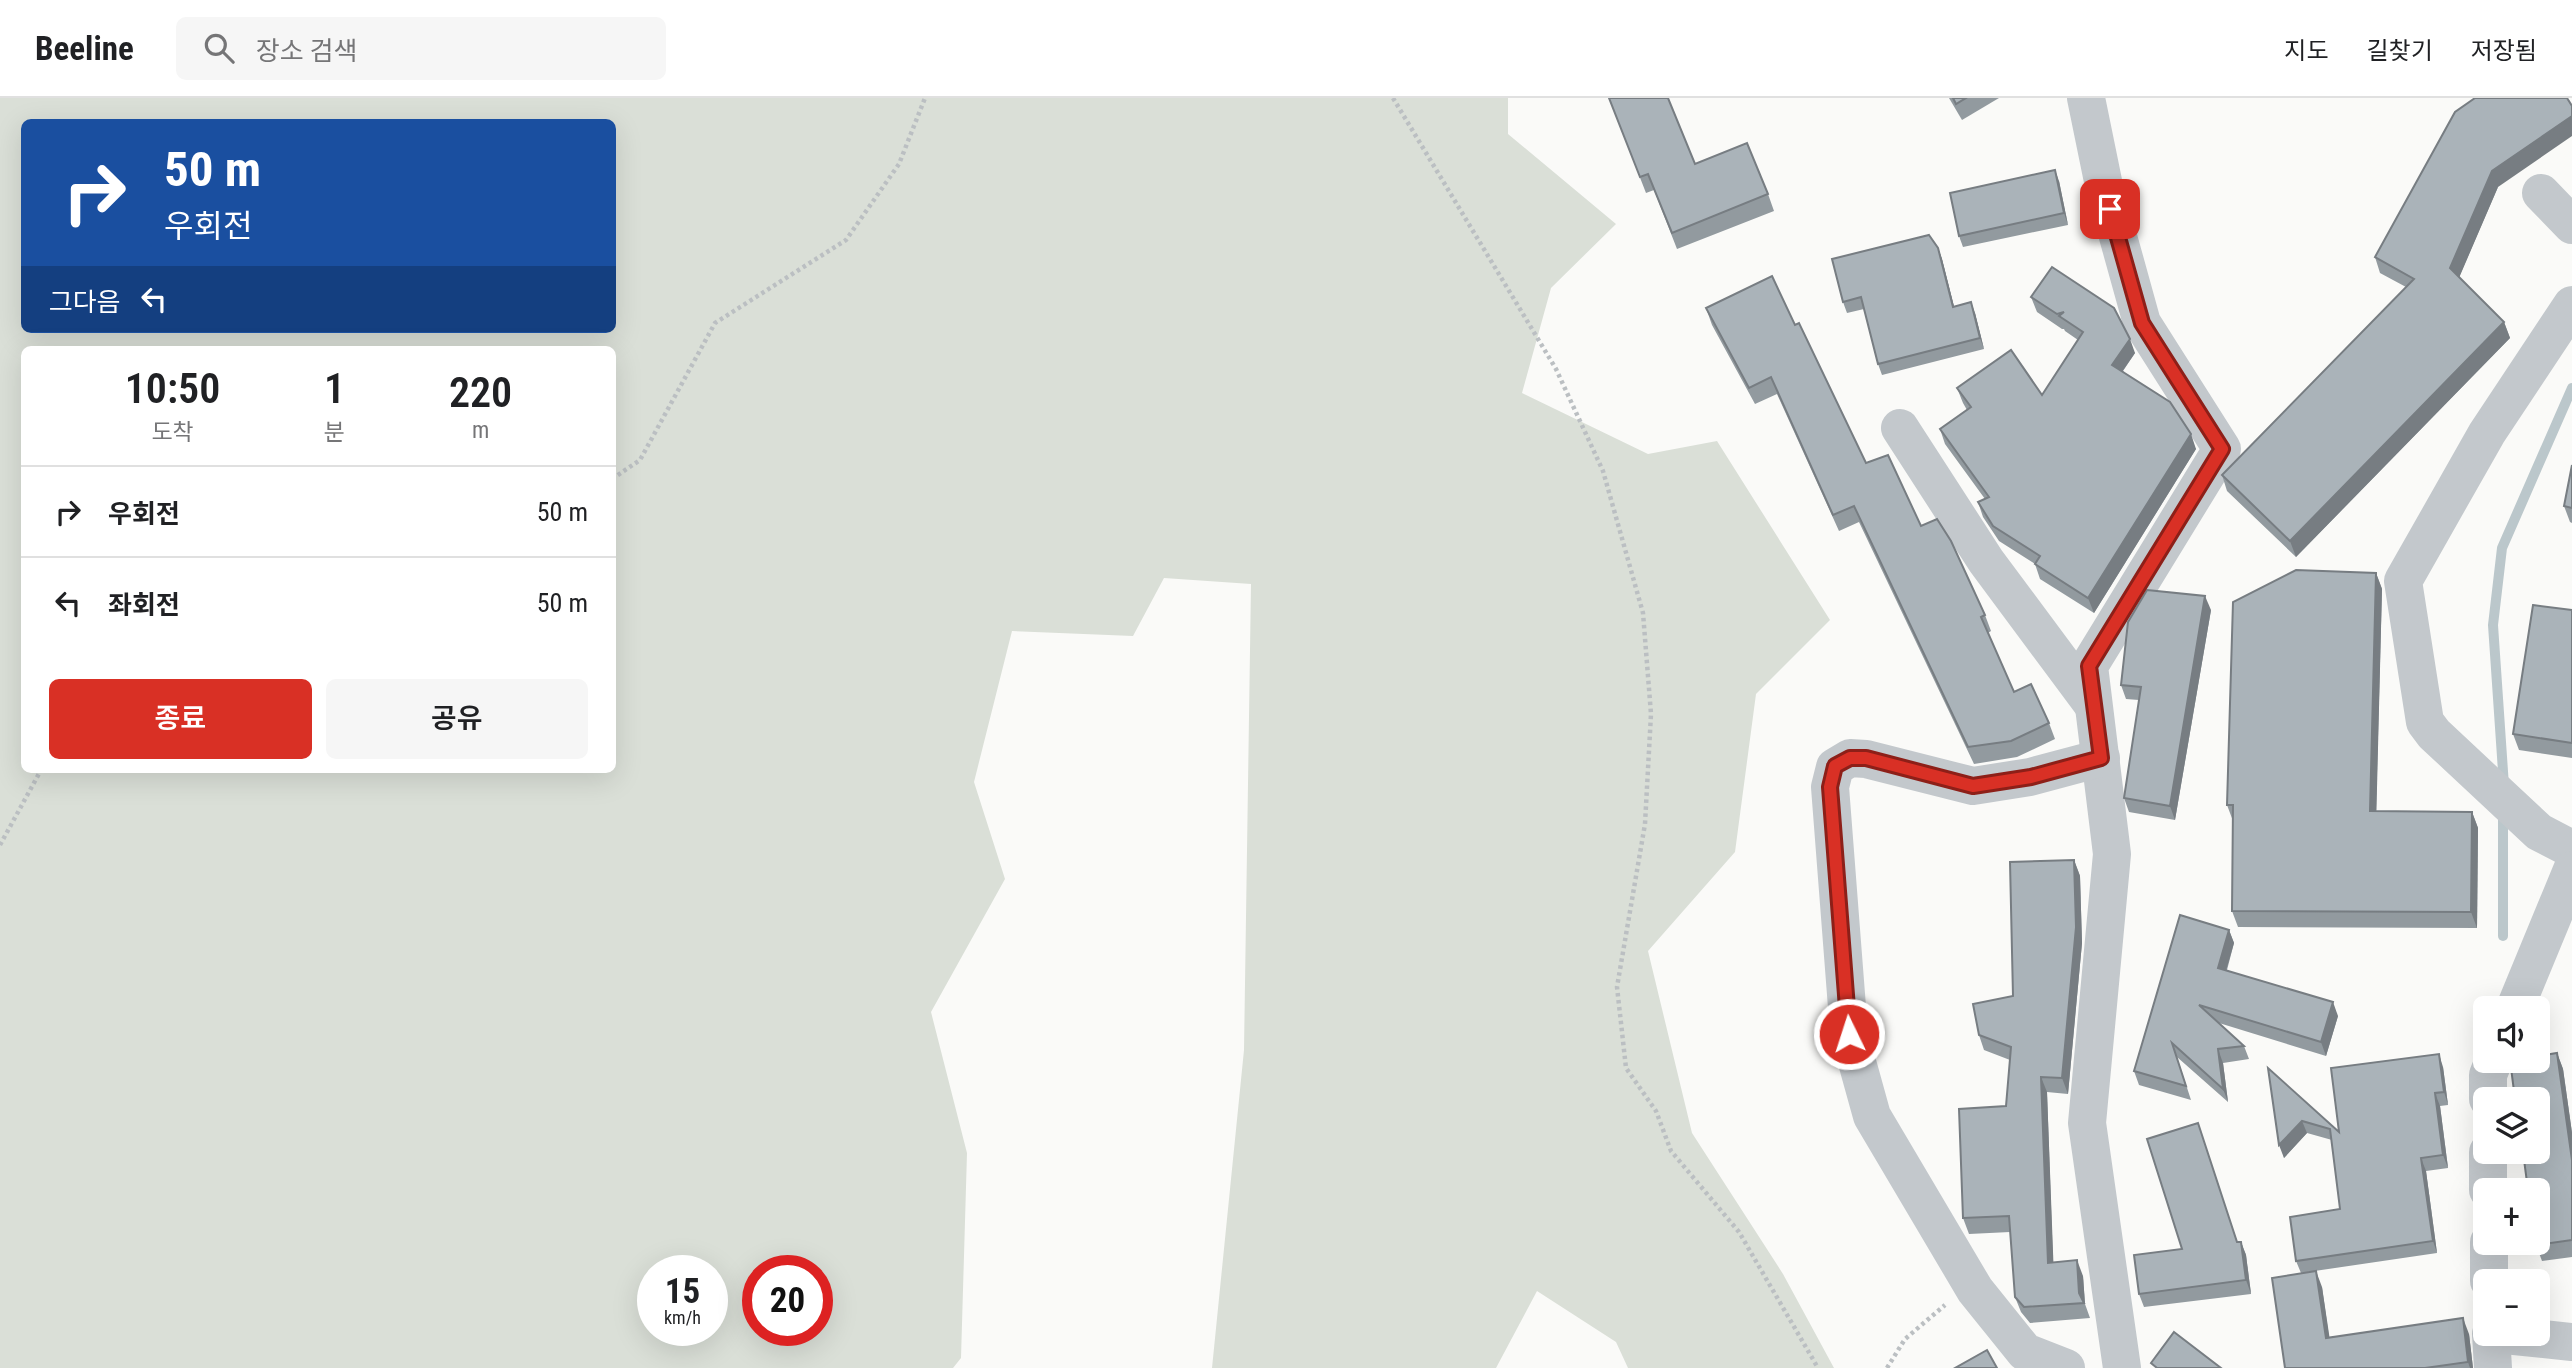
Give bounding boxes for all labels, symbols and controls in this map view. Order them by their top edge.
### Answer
search box [176,17,666,80]
text: Beeline [35,29,134,68]
icon: search [200,29,238,67]
text: 장소 검색 [256,36,357,66]
text: 지도 [2284,37,2329,65]
text: 길찾기 [2367,37,2433,65]
text: 저장됨 [2471,37,2537,65]
text: 50 m [164,141,261,198]
icon: right [49,147,140,238]
pin [2080,179,2140,239]
icon: arrive [2091,190,2129,228]
text: 우회전 [164,207,252,245]
icon: left [135,280,173,318]
text: 그다음 [49,287,121,317]
text: 10:50 [125,364,220,413]
text: 1 [324,364,345,413]
text: 220 [449,368,512,417]
text: m [472,417,489,444]
text: 도착 [151,419,194,446]
text: 분 [324,419,345,446]
icon: right [49,493,87,531]
text: 50 m [537,497,588,527]
text: 우회전 [108,499,180,529]
icon: left [49,584,87,622]
text: 50 m [537,588,588,618]
text: 좌회전 [108,590,180,620]
button: 종료 [49,679,312,759]
button: 공유 [326,679,588,759]
map controls [2473,996,2550,1346]
button: sound [2473,996,2550,1073]
position arrow [1812,997,1886,1071]
button: layers [2473,1087,2550,1164]
button: + [2473,1178,2550,1255]
speed limit sign: 20 [742,1255,833,1346]
button: − [2473,1269,2550,1346]
text: 15 [665,1271,700,1312]
text: km/h [664,1307,701,1328]

